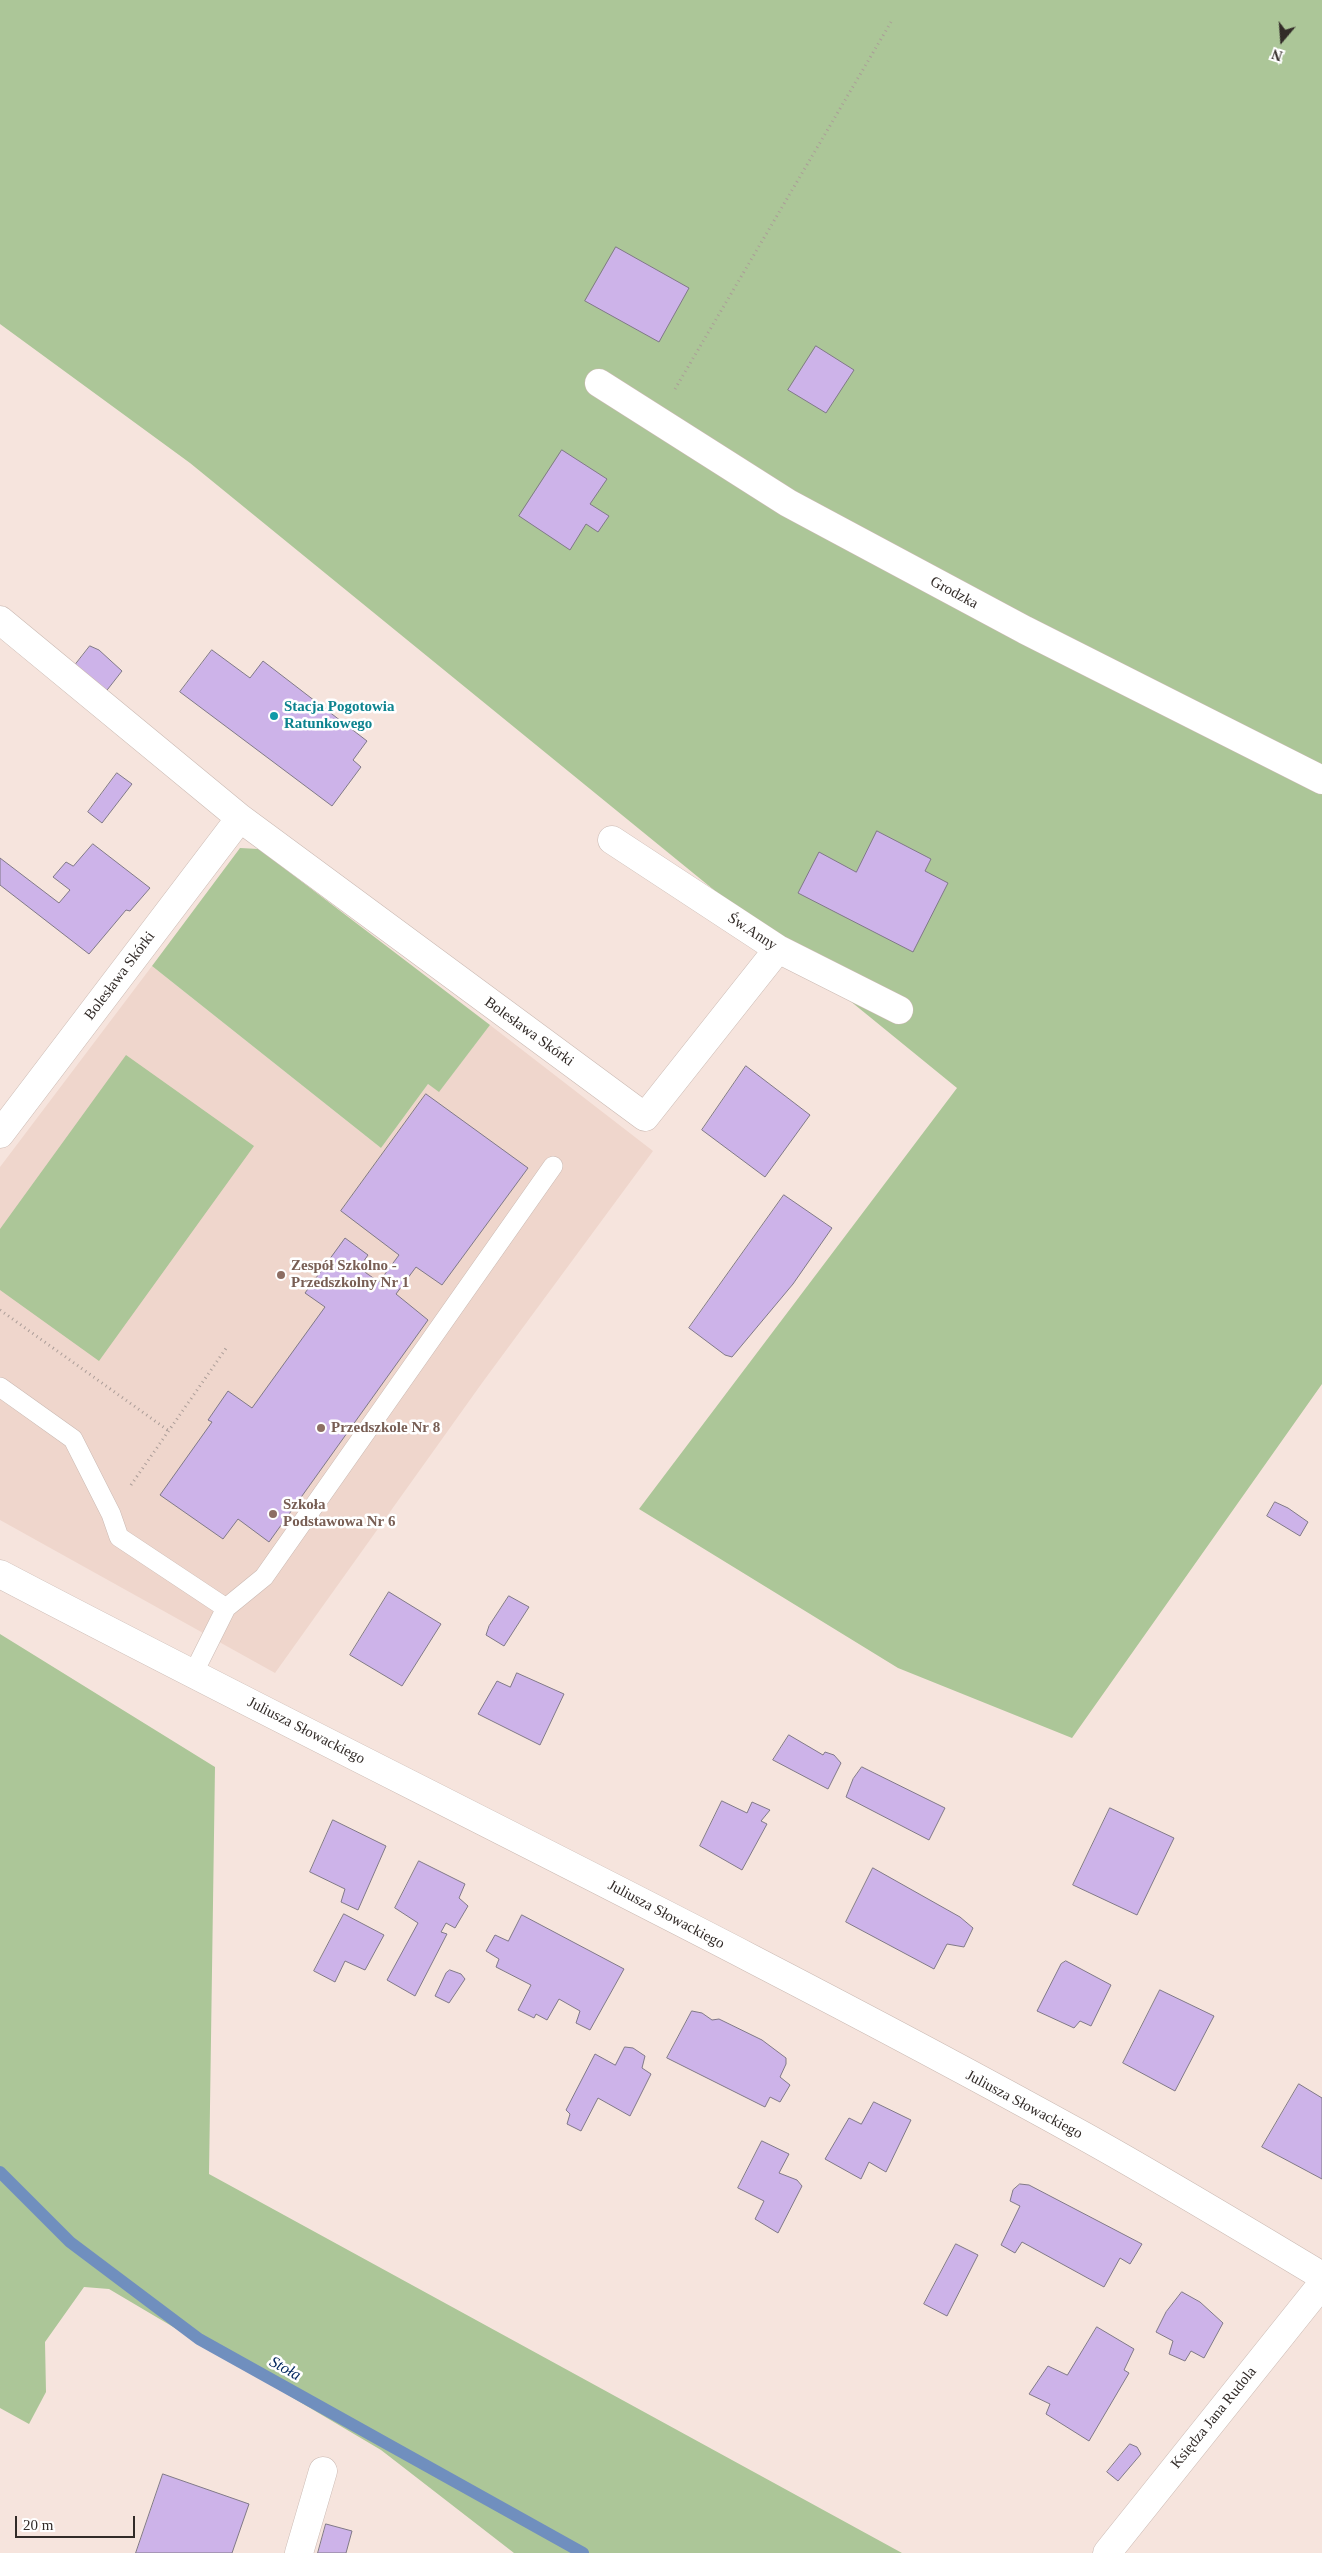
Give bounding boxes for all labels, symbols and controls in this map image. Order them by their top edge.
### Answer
north arrow [1257,15,1307,65]
text: N [1270,46,1284,63]
street label: Grodzka [927,573,981,613]
place label: Stacja Pogotowia Ratunkowego [284,698,394,733]
marker: Stacja Pogotowia Ratunkowego [268,710,280,722]
street label: Św.Anny [724,909,780,955]
street label: Bolesława Skórki [81,928,159,1024]
street label: Bolesława Skórki [481,993,577,1071]
place label: Zespół Szkolno - Przedszkolny Nr 1 [291,1257,409,1292]
marker: Zespół Szkolno - Przedszkolny Nr 1 [275,1269,287,1281]
place label: Przedszkole Nr 8 [331,1419,440,1437]
marker: Przedszkole Nr 8 [315,1422,327,1434]
place label: Szkoła Podstawowa Nr 6 [283,1496,395,1531]
marker: Szkoła Podstawowa Nr 6 [267,1508,279,1520]
street label: Juliusza Słowackiego [244,1694,368,1768]
street label: Juliusza Słowackiego [605,1877,727,1953]
street label: Juliusza Słowackiego [963,2067,1085,2143]
water label: Stoła [266,2353,304,2385]
street label: Księdza Jana Rudola [1167,2363,1261,2473]
scale bar [18,2506,138,2538]
text: 20 m [23,2517,53,2533]

